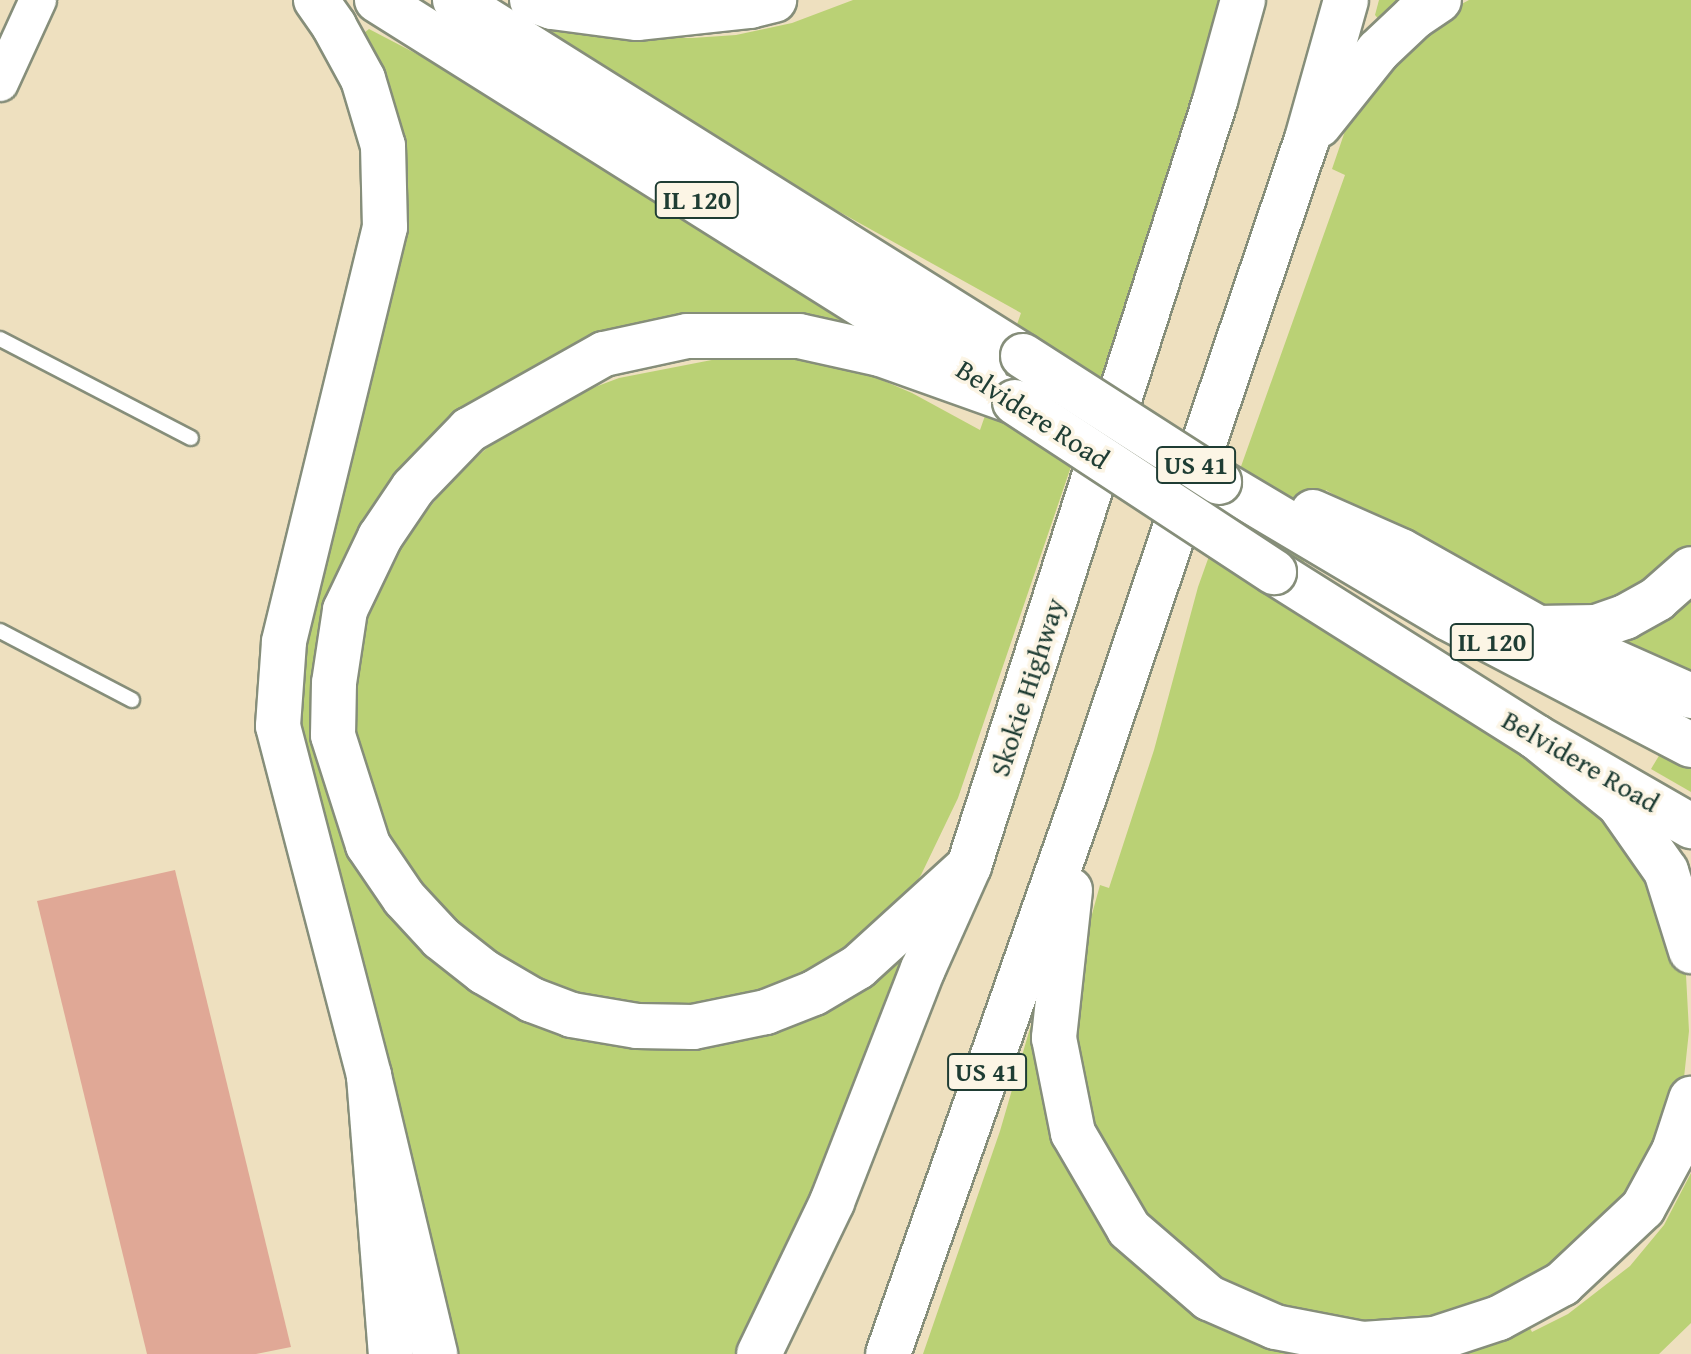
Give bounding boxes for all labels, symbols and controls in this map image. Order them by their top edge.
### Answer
road number: IL 120 [653,178,741,222]
street label: Belvidere Road [950,352,1116,476]
road number: US 41 [1156,443,1236,487]
street label: Skokie Highway [982,593,1072,781]
road number: IL 120 [1448,620,1536,664]
street label: Belvidere Road [1496,703,1666,819]
road number: US 41 [947,1050,1027,1094]

